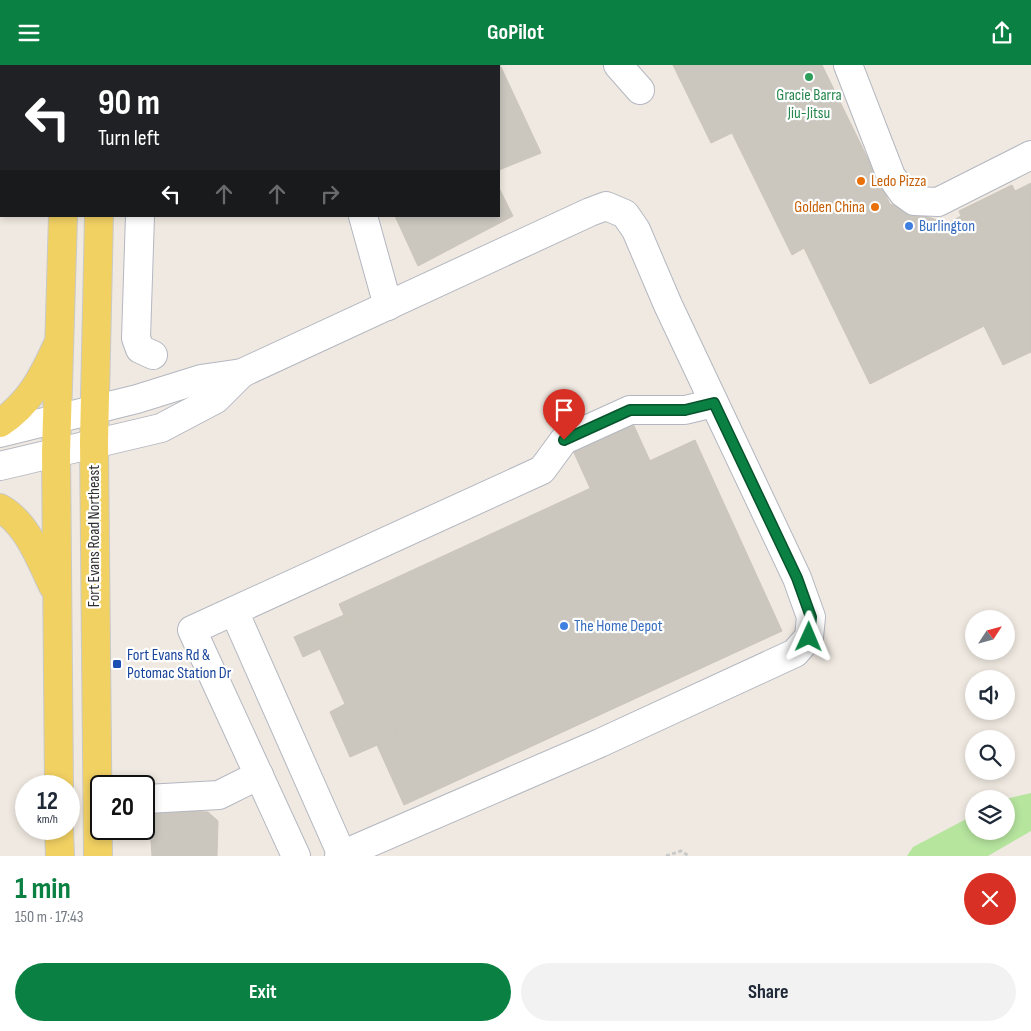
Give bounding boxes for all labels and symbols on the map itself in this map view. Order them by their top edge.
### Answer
marker: Gracie Barra Jiu-Jitsu [803,71,815,83]
place label: Gracie Barra Jiu-Jitsu [776,86,842,123]
place label: Ledo Pizza [871,172,926,191]
marker: Ledo Pizza [855,175,867,187]
place label: Golden China [794,198,865,217]
marker: Golden China [869,201,881,213]
place label: Burlington [919,217,975,236]
marker: Burlington [903,220,915,232]
pin [543,389,585,440]
street label: Fort Evans Road Northeast [85,465,104,607]
position arrow [782,610,834,662]
north arrow [965,610,1015,660]
place label: The Home Depot [574,617,663,636]
marker: The Home Depot [558,620,570,632]
place label: Fort Evans Rd & Potomac Station Dr [127,646,232,683]
marker: Fort Evans Rd & Potomac Station Dr [111,658,123,670]
speed limit sign: 20 [90,775,155,840]

